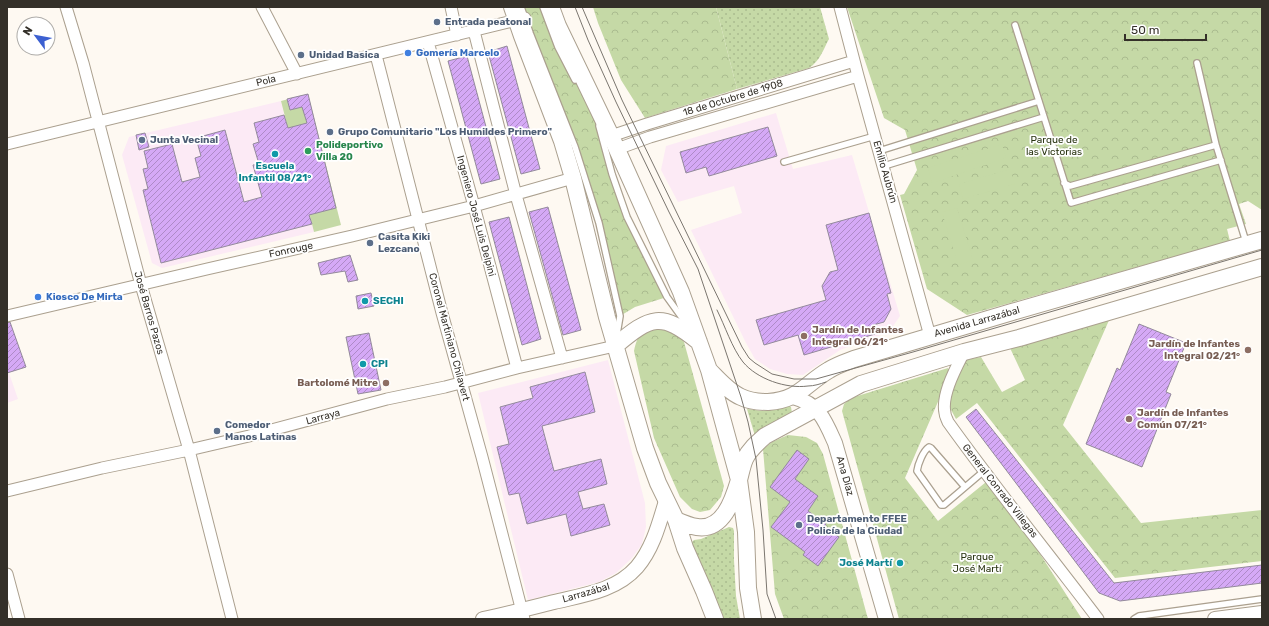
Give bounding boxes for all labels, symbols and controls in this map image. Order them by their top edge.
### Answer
north arrow [16,16,56,56]
place label: Entrada peatonal [445,16,531,28]
scale bar [1125,16,1206,42]
marker: Entrada peatonal [432,17,442,27]
text: 50 m [1131,23,1159,37]
text: N [20,24,36,38]
place label: Gomería Marcelo [416,47,499,59]
marker: Gomería Marcelo [403,48,413,58]
place label: Unidad Basica [309,49,379,61]
marker: Unidad Basica [296,50,306,60]
street label: Pola [255,73,277,89]
street label: 18 de Octubre de 1908 [682,77,784,119]
place label: Grupo Comunitario "Los Humildes Primero" [338,126,552,138]
marker: Grupo Comunitario "Los Humildes Primero" [325,127,335,137]
place label: Junta Vecinal [150,134,218,146]
park label: Parque de las Victorias [1026,134,1082,158]
marker: Junta Vecinal [137,135,147,145]
place label: Polideportivo Villa 20 [316,139,383,163]
street label: Emilio Aubrún [870,139,900,205]
marker: Polideportivo Villa 20 [303,146,313,156]
marker: Escuela Infantil 08/21° [270,149,280,159]
street label: Ingeniero José Luis Delpini [454,154,498,278]
place label: Escuela Infantil 08/21° [239,160,311,184]
place label: Casita Kiki Lezcano [378,231,430,255]
marker: Casita Kiki Lezcano [365,238,375,248]
street label: Fonrouge [268,239,314,261]
street label: José Barros Pazos [131,270,167,356]
street label: Coronel Martiniano Chilavert [426,272,472,402]
place label: Kiosco De Mirta [46,291,123,303]
marker: Kiosco De Mirta [33,292,43,302]
place label: SECHI [373,295,404,307]
marker: SECHI [360,296,370,306]
street label: Avenida Larrazábal [933,304,1021,340]
place label: Jardín de Infantes Integral 06/21° [812,324,904,348]
marker: Jardín de Infantes Integral 06/21° [799,331,809,341]
place label: Jardín de Infantes Integral 02/21° [1148,338,1240,362]
marker: Jardín de Infantes Integral 02/21° [1243,345,1253,355]
place label: CPI [371,358,388,370]
marker: CPI [358,359,368,369]
place label: Bartolomé Mitre [297,377,378,389]
marker: Bartolomé Mitre [381,378,391,388]
street label: Larraya [305,407,341,427]
place label: Jardín de Infantes Común 07/21° [1137,407,1229,431]
marker: Jardín de Infantes Común 07/21° [1124,414,1134,424]
place label: Comedor Manos Latinas [225,419,297,443]
marker: Comedor Manos Latinas [212,426,222,436]
street label: General Conrado Villegas [960,442,1040,540]
street label: Ana Díaz [834,455,856,497]
place label: Departamento FFEE Policía de la Ciudad [807,513,907,537]
marker: Departamento FFEE Policía de la Ciudad [794,520,804,530]
park label: Parque José Martí [953,551,1002,575]
place label: José Martí [839,557,893,569]
marker: José Martí [895,558,905,568]
street label: Larrazábal [561,581,611,605]

